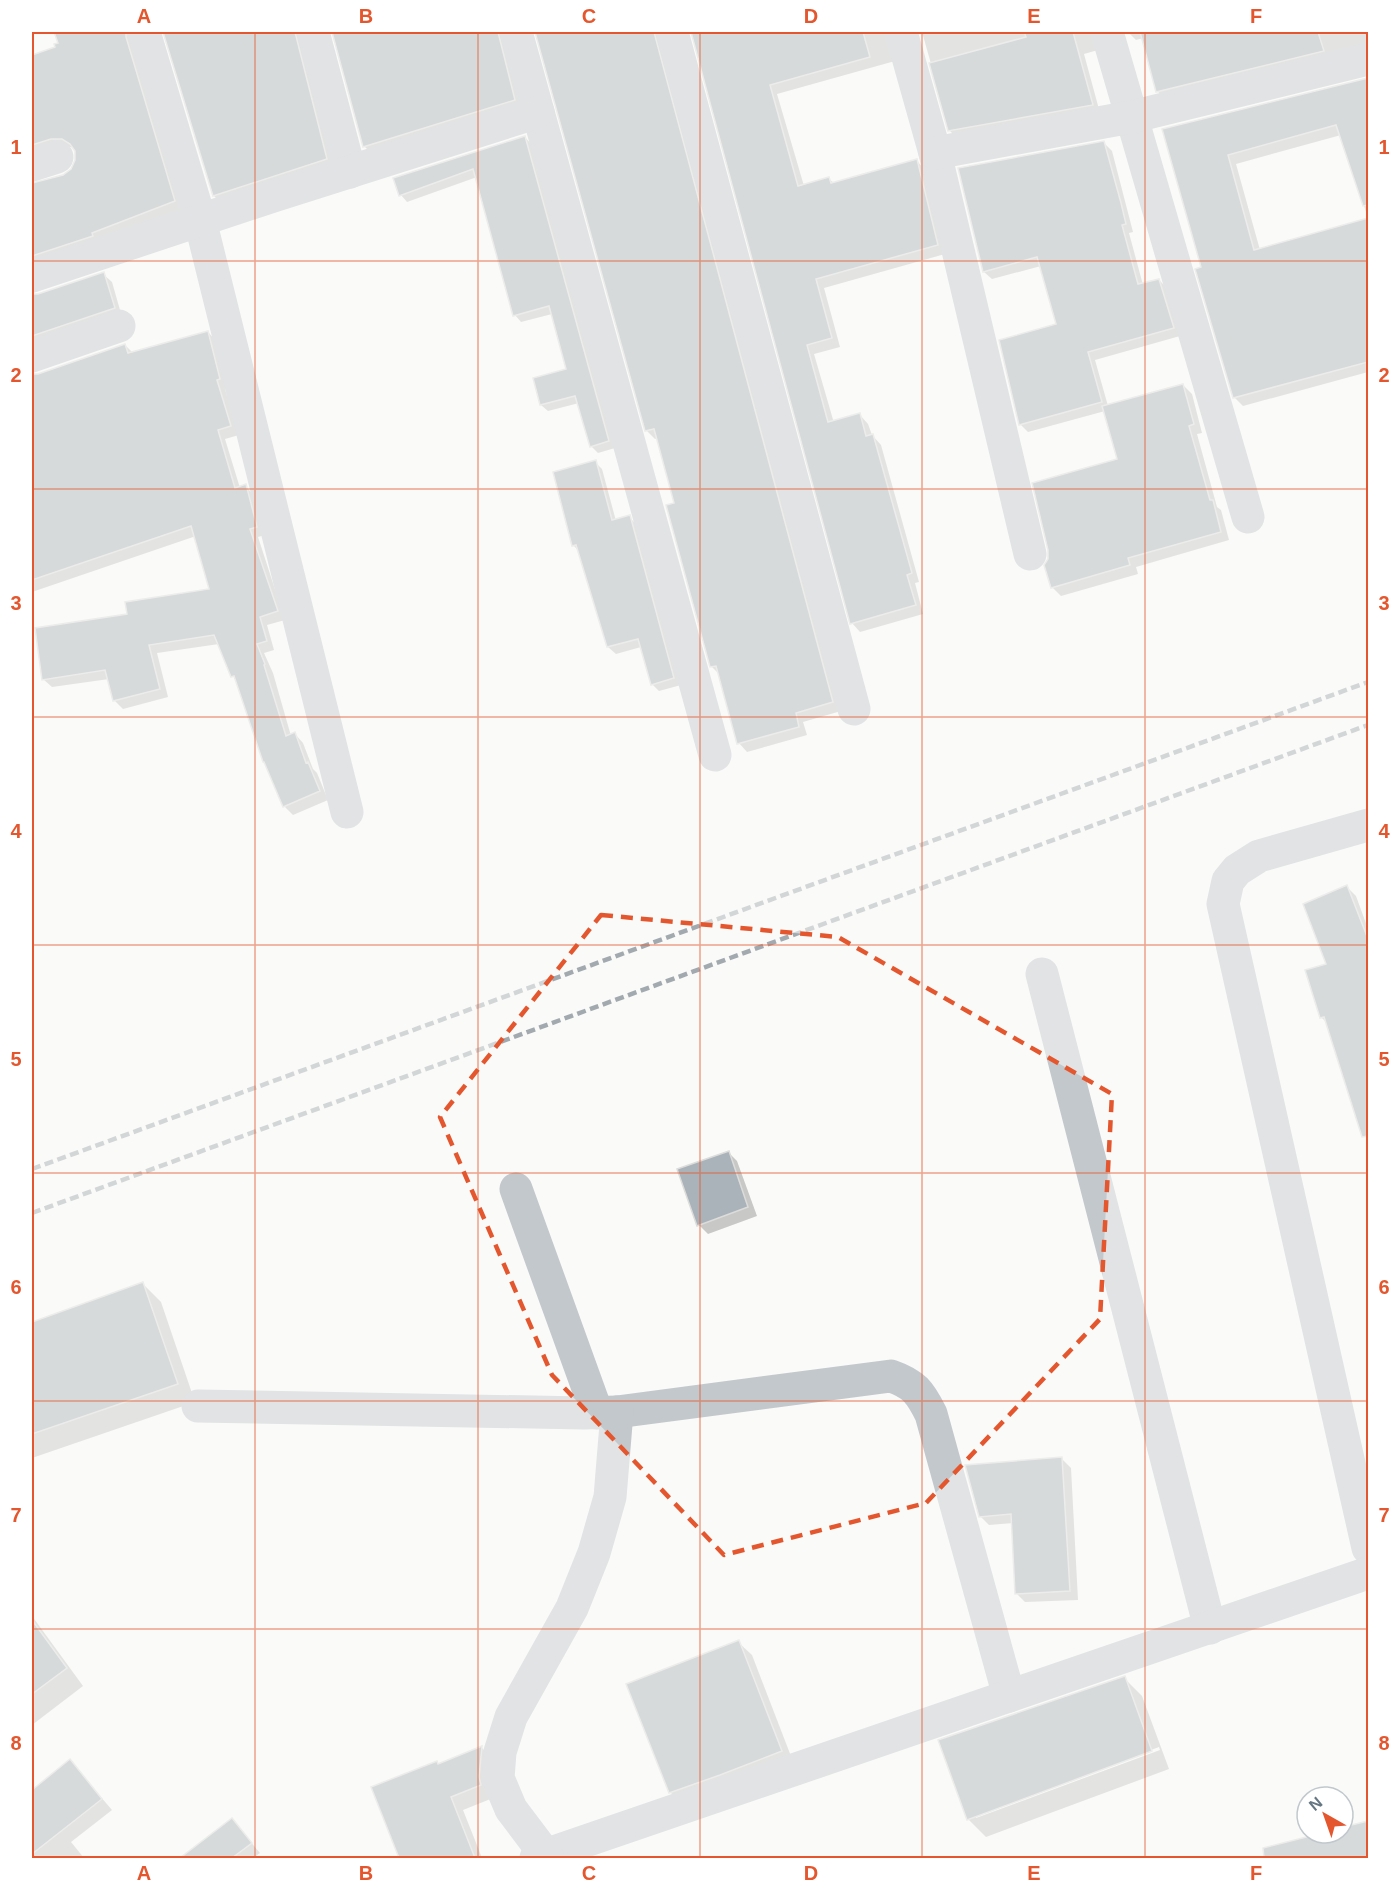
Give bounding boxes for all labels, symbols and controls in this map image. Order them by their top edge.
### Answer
text: A [137,5,151,27]
text: B [359,5,373,27]
text: C [582,5,596,27]
text: D [804,5,818,27]
text: E [1027,5,1041,27]
text: F [1250,5,1262,27]
text: 1 [10,136,22,158]
text: 1 [1378,136,1390,158]
text: 2 [10,364,22,386]
text: 2 [1378,364,1390,386]
text: 3 [10,592,22,614]
text: 3 [1378,592,1390,614]
text: 4 [10,820,22,842]
text: 4 [1378,820,1390,842]
text: 5 [10,1048,22,1070]
text: 5 [1378,1048,1390,1070]
text: 6 [10,1276,22,1298]
text: 6 [1378,1276,1390,1298]
text: 7 [10,1504,22,1526]
text: 7 [1378,1504,1390,1526]
text: 8 [10,1732,22,1754]
text: 8 [1378,1732,1390,1754]
north arrow [1295,1785,1355,1845]
text: N [1306,1794,1326,1814]
text: A [137,1862,151,1884]
text: B [359,1862,373,1884]
text: C [582,1862,596,1884]
text: D [804,1862,818,1884]
text: E [1027,1862,1041,1884]
text: F [1250,1862,1262,1884]

